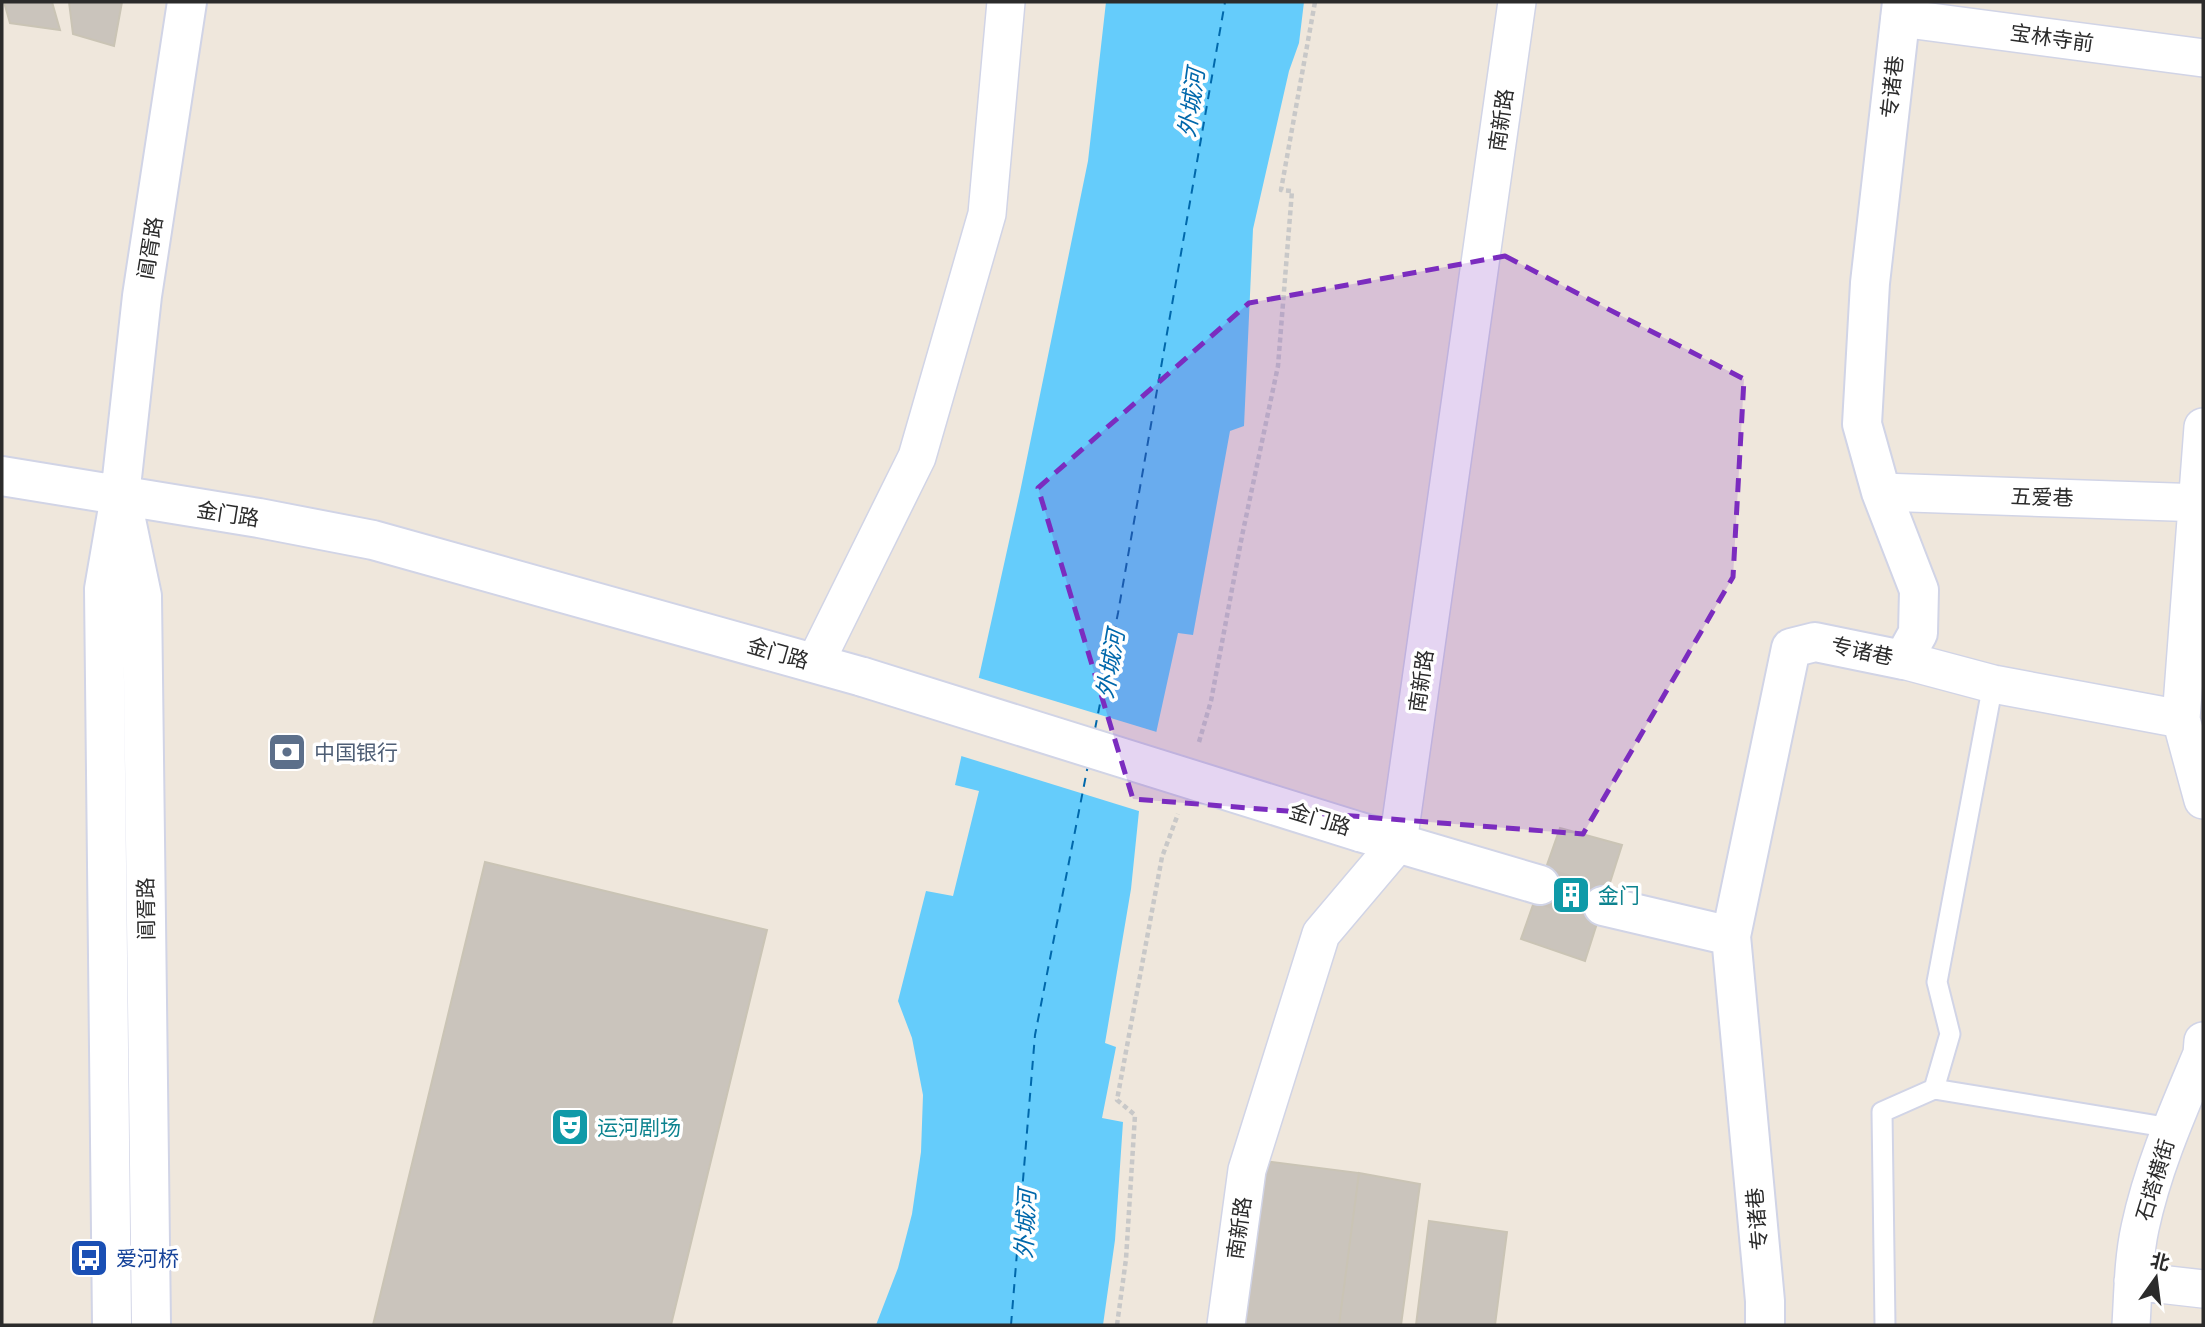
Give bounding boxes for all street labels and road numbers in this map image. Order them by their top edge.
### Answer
street label: 宝林寺前 [2009,20,2095,56]
street label: 专诸巷 [1876,54,1908,120]
street label: 南新路 [1484,87,1518,153]
street label: 阊胥路 [133,215,167,281]
street label: 五爱巷 [2010,483,2074,511]
street label: 金门路 [195,497,261,531]
street label: 金门路 [744,632,812,674]
street label: 专诸巷 [1829,632,1895,670]
street label: 南新路 [1404,648,1438,714]
street label: 金门路 [1286,798,1354,840]
street label: 阊胥路 [133,877,159,941]
street label: 石塔横街 [2131,1136,2179,1224]
street label: 专诸巷 [1742,1187,1772,1251]
street label: 南新路 [1222,1195,1256,1261]

